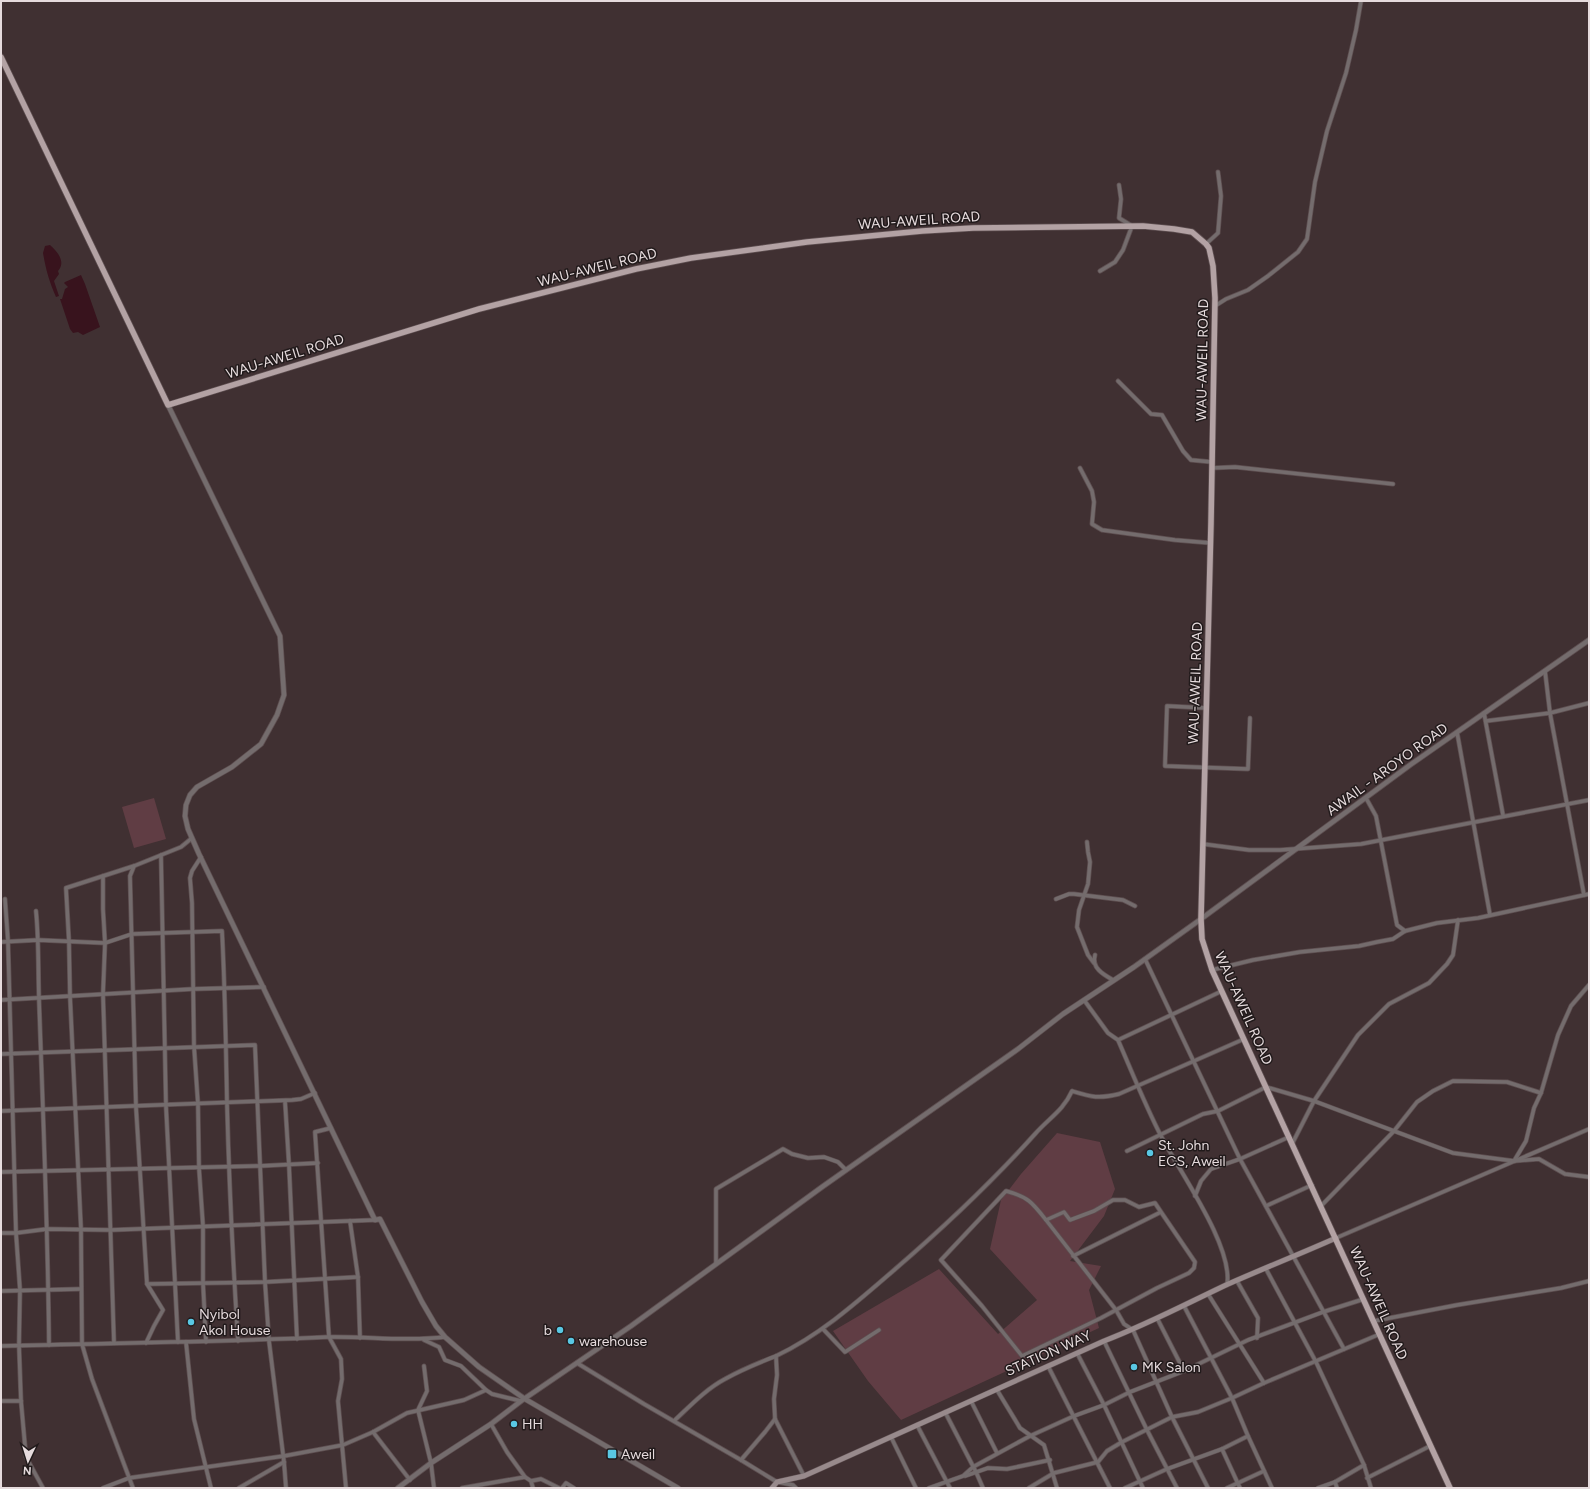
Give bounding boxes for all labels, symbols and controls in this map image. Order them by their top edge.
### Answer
street label: WAU-AWEIL ROAD [857,208,981,233]
street label: WAU-AWEIL ROAD [536,244,658,291]
street label: WAU-AWEIL ROAD [1193,299,1212,421]
street label: WAU-AWEIL ROAD [224,330,346,382]
street label: WAU-AWEIL ROAD [1185,622,1206,744]
street label: AWAIL - AROYO ROAD [1323,720,1451,819]
street label: WAU-AWEIL ROAD [1211,949,1276,1067]
place label: St. John ECS, Aweil [1158,1137,1226,1170]
marker: St. John ECS, Aweil [1145,1148,1155,1158]
street label: WAU-AWEIL ROAD [1346,1244,1411,1362]
place label: Nyibol Akol House [199,1306,271,1339]
marker: Nyibol Akol House [186,1317,196,1327]
place label: b [544,1322,552,1339]
marker: b [555,1325,565,1335]
street label: STATION WAY [1003,1327,1094,1380]
place label: warehouse [579,1333,648,1350]
marker: warehouse [566,1336,576,1346]
place label: MK Salon [1142,1359,1201,1376]
marker: MK Salon [1129,1362,1139,1372]
place label: HH [522,1416,543,1433]
marker: HH [509,1419,519,1429]
north arrow [8,1441,48,1481]
place label: Aweil [621,1446,655,1463]
marker: Aweil [606,1448,618,1460]
text: N [23,1464,32,1477]

